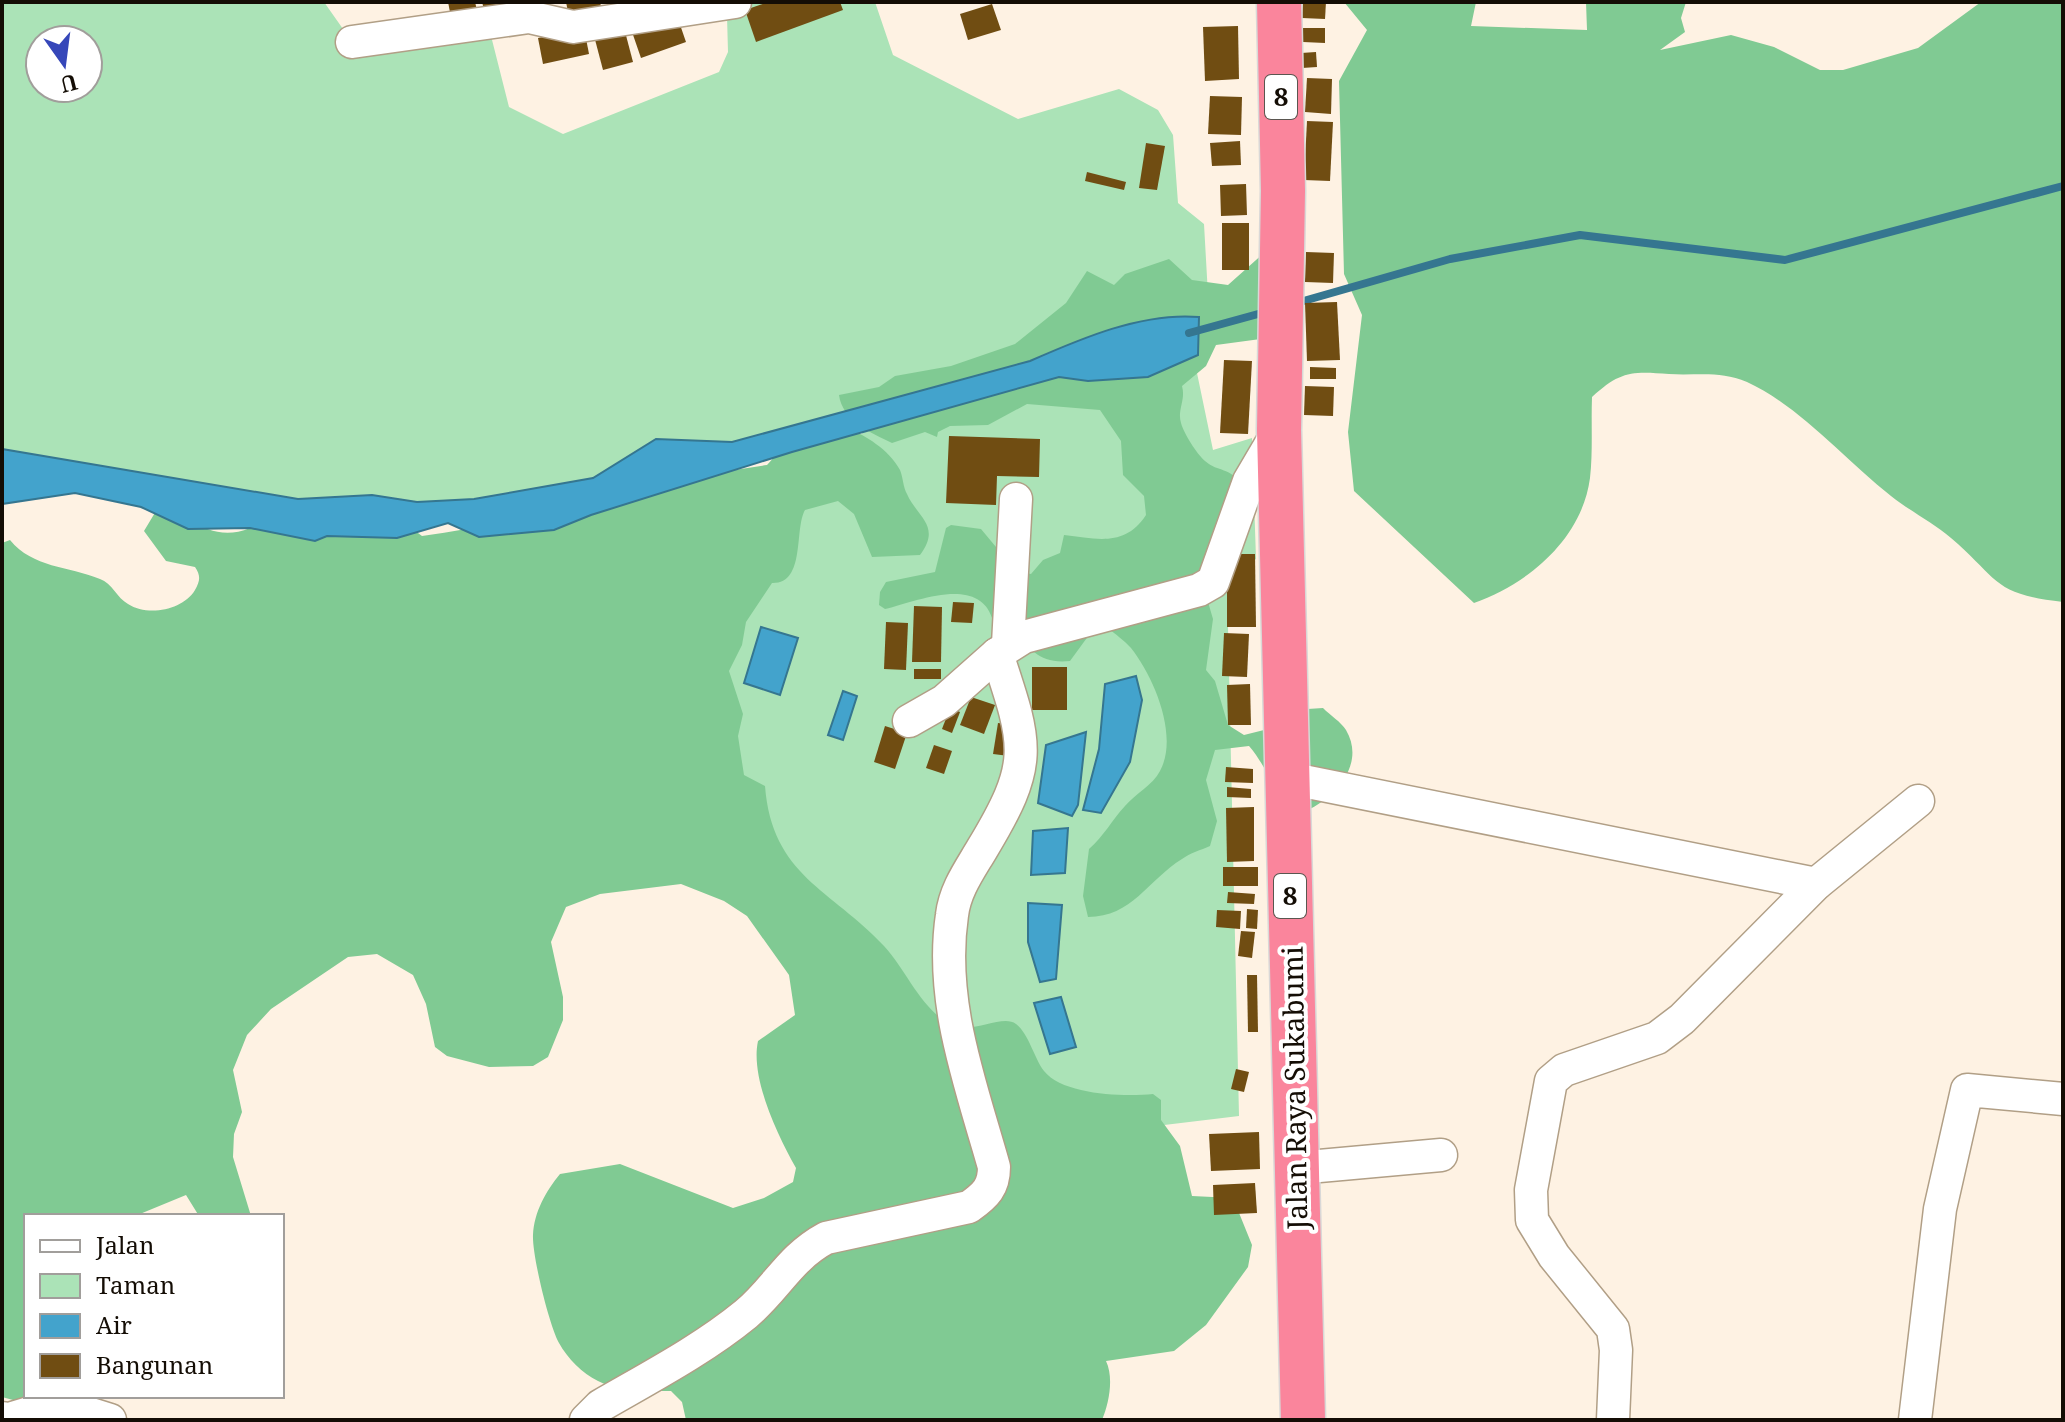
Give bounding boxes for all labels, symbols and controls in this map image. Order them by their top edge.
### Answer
north arrow [24,24,104,104]
text: U [57,68,81,101]
road number: 8 [1265,75,1297,119]
road number: 8 [1274,874,1306,918]
street label: Jalan Raya Sukabumi [1273,946,1315,1231]
legend [24,1214,284,1398]
text: Jalan [95,1228,155,1261]
text: Taman [96,1268,175,1301]
text: Air [96,1308,132,1341]
text: Bangunan [96,1348,213,1381]

